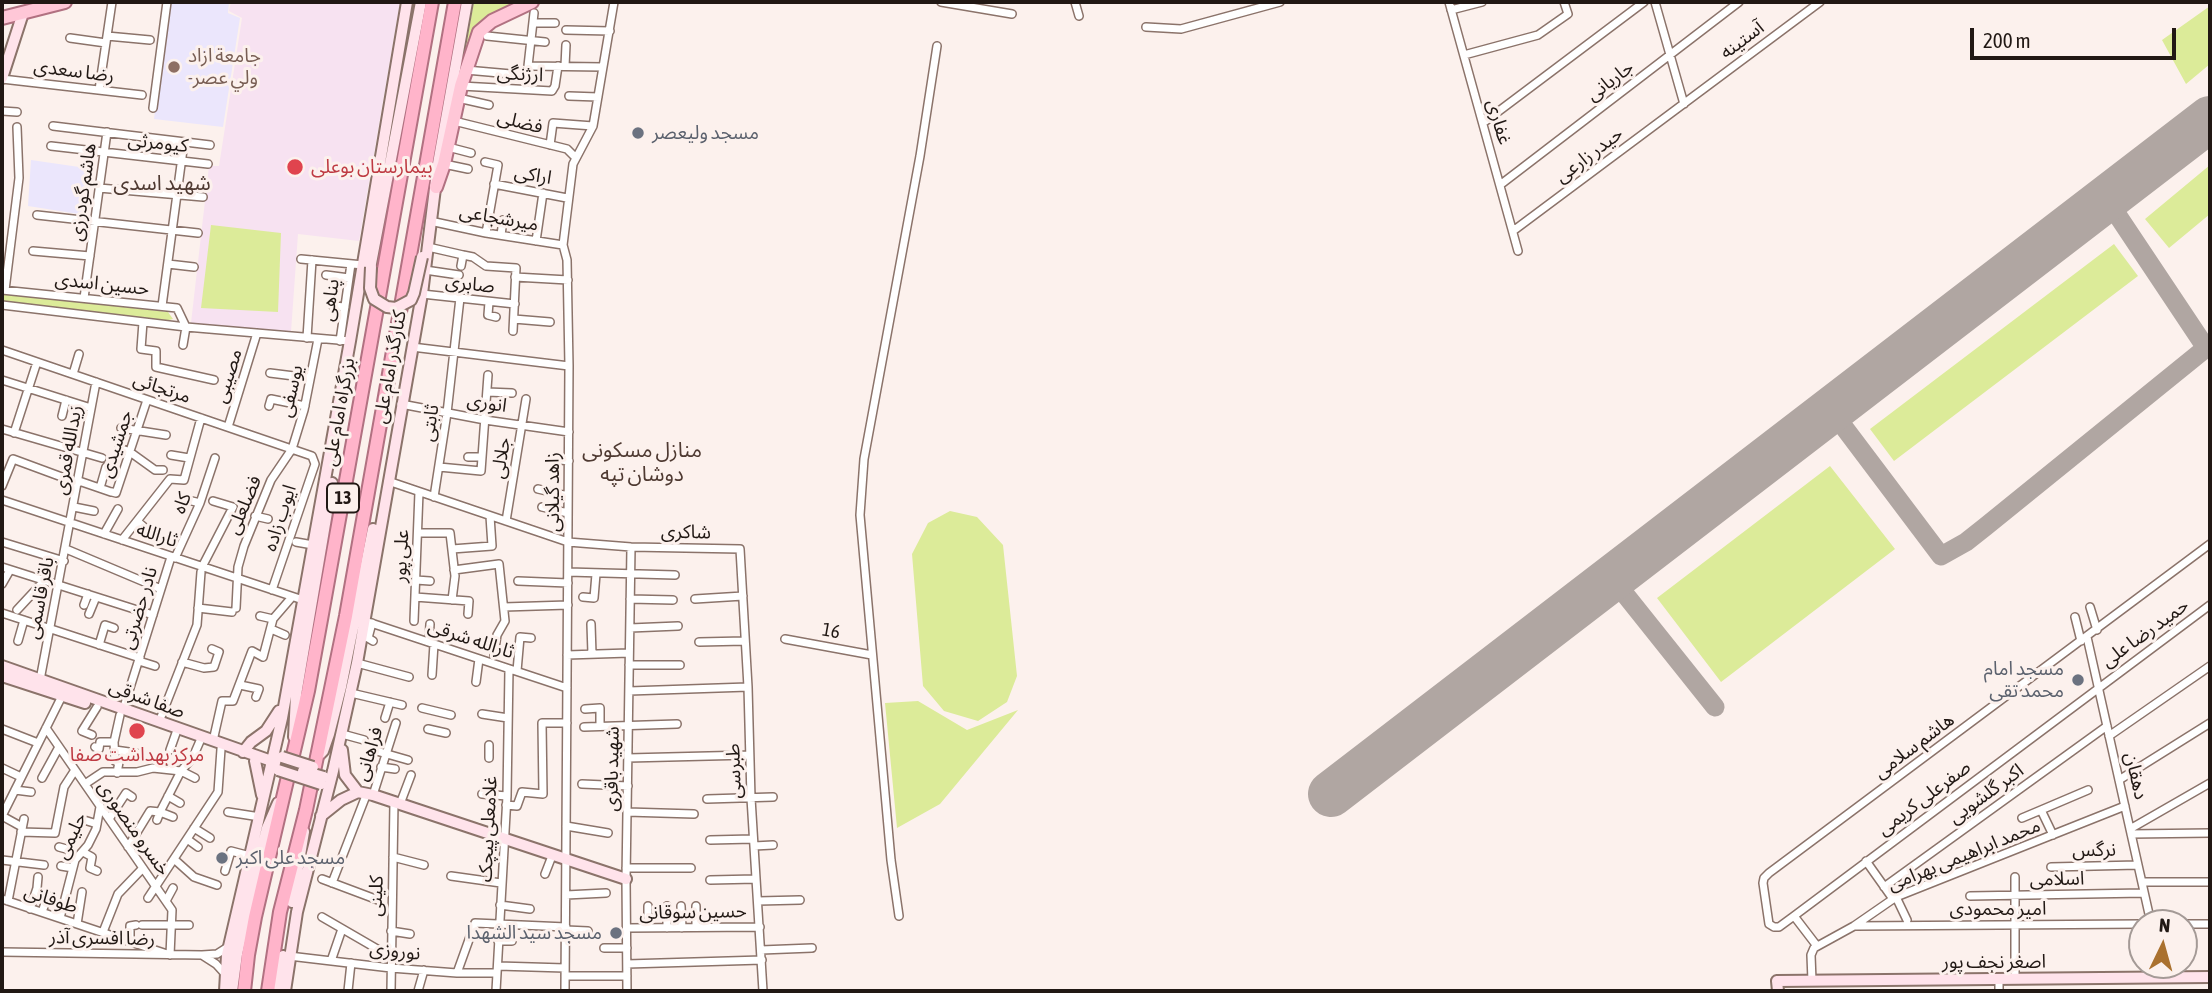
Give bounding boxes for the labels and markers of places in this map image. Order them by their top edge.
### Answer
place label: جامعة ازاد -ولي عصر [188,45,261,89]
marker: جامعة ازاد -ولي عصر [166,59,182,75]
place label: مسجد ولیعصر [652,122,759,144]
marker: مسجد ولیعصر [630,125,646,141]
place label: بیمارستان بوعلی [311,156,433,178]
marker: بیمارستان بوعلی [285,157,305,177]
place label: مسجد امام محمد تقی [1984,658,2064,702]
marker: مسجد امام محمد تقی [2070,672,2086,688]
marker: مرکز بهداشت صفا [127,721,147,741]
place label: مرکز بهداشت صفا [70,744,204,766]
place label: مسجد علی اکبر [236,847,345,869]
marker: مسجد علی اکبر [214,850,230,866]
place label: مسجد سید الشهدا [466,922,602,944]
marker: مسجد سید الشهدا [608,925,624,941]

